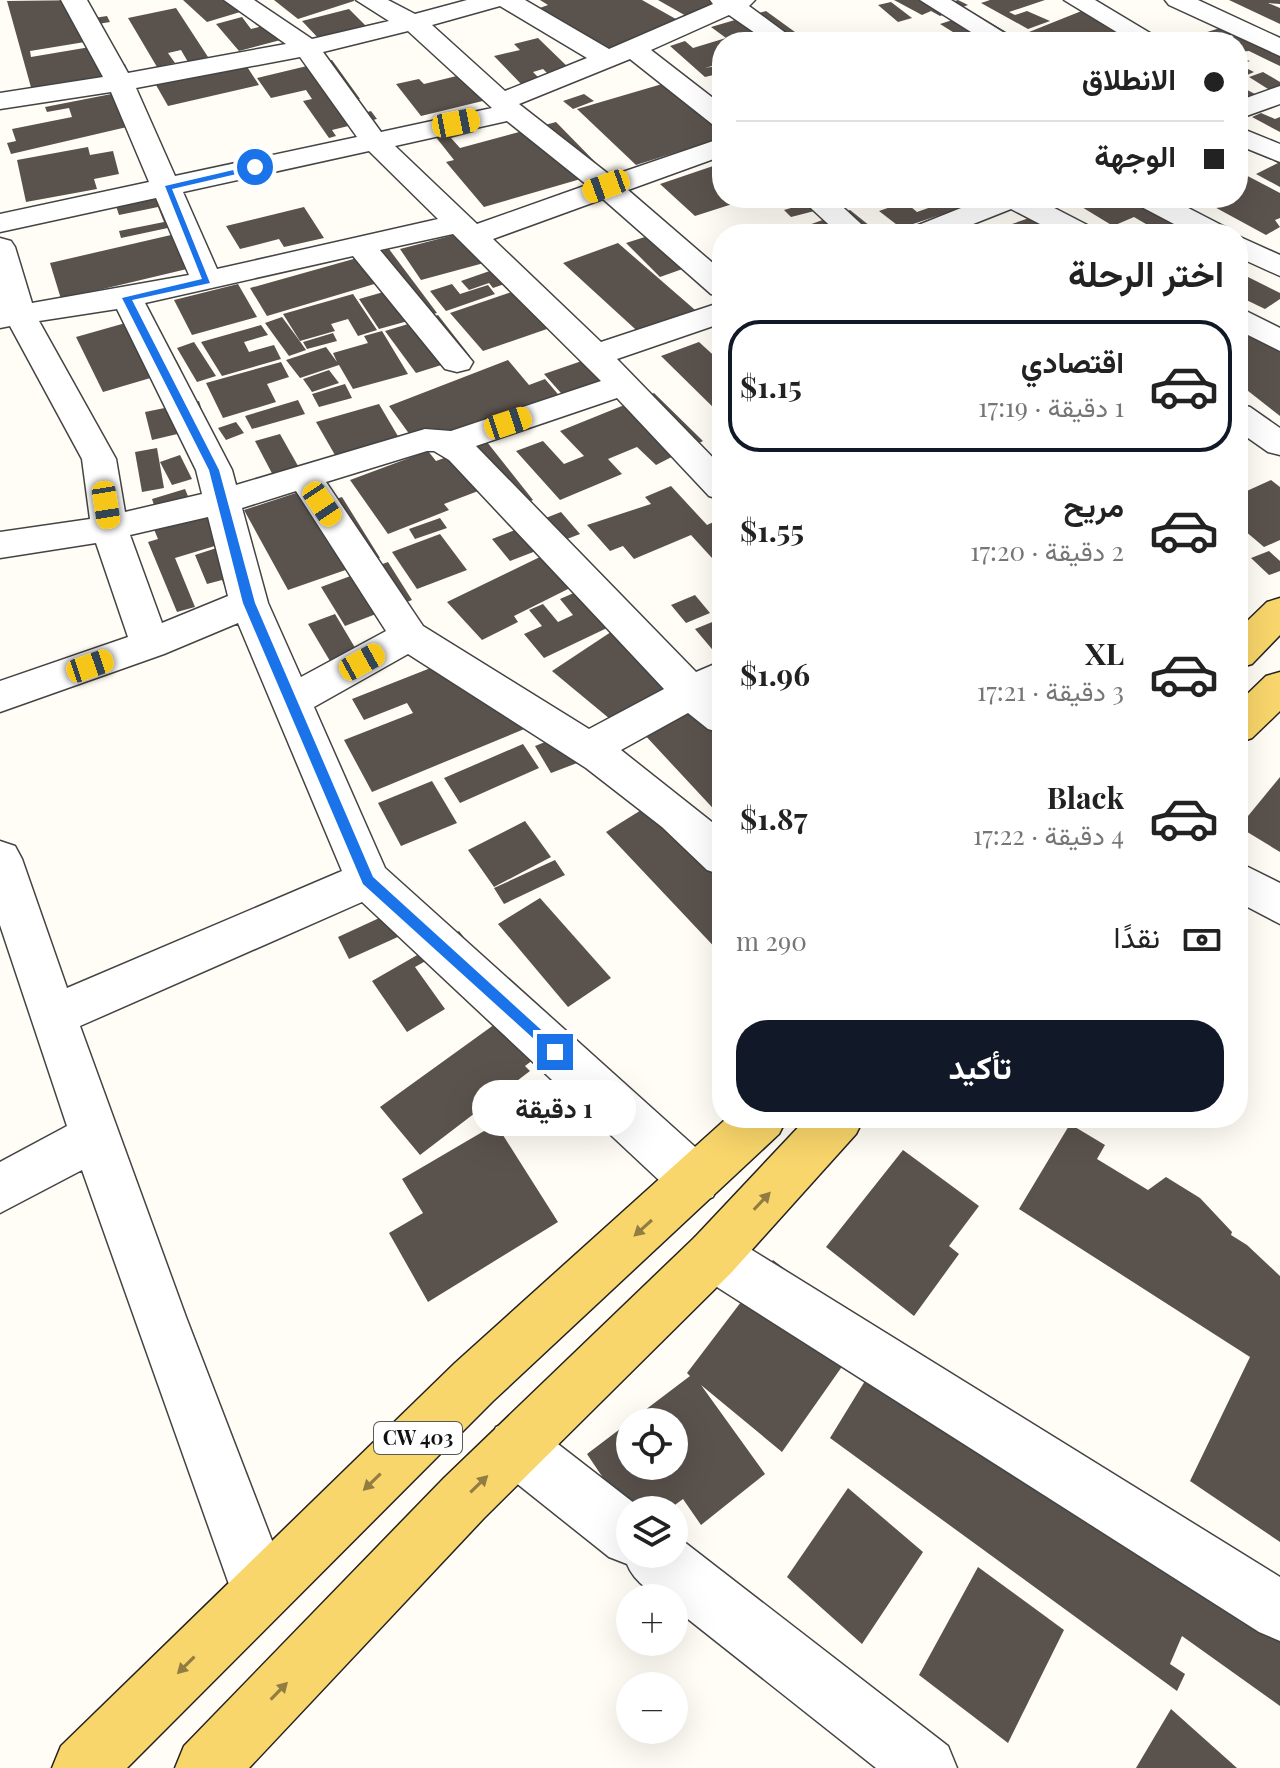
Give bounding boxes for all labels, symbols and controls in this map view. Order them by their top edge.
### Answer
text: الانطلاق [1082,58,1176,98]
car [430,107,482,139]
text: الوجهة [1094,135,1176,175]
route start [237,149,273,185]
car [579,167,633,205]
text: اختر الرحلة [1068,248,1224,296]
text: اقتصادي [1021,341,1124,381]
icon: car [1148,350,1220,422]
text: $1.15 [740,366,802,406]
text: 1 دقيقة · 17:19 [978,389,1124,424]
car [481,404,535,442]
car [299,477,345,531]
car [90,479,122,531]
text: مريح [1064,485,1124,525]
icon: car [1148,494,1220,566]
text: $1.55 [740,510,804,550]
text: 2 دقيقة · 17:20 [970,533,1124,568]
text: XL [1085,633,1124,673]
icon: car [1148,638,1220,710]
car [335,640,389,684]
car [63,647,117,685]
text: $1.96 [740,654,810,694]
text: 3 دقيقة · 17:21 [977,673,1124,708]
text: Black [1047,777,1124,817]
icon: car [1148,782,1220,854]
text: $1.87 [740,798,807,838]
text: 4 دقيقة · 17:22 [973,817,1124,852]
text: نقدًا [1114,916,1160,956]
icon: cash [1180,918,1224,962]
text: 290 m [736,923,807,958]
button: تأكيد [736,1020,1224,1112]
route end [537,1034,573,1070]
callout: 1 دقيقة [473,1080,637,1136]
text: 1 دقيقة [515,1090,593,1125]
one-way arrow [753,1192,771,1211]
one-way arrow [634,1219,653,1237]
map controls [616,1408,688,1744]
button: locate [616,1408,688,1480]
road number: CW 403 [374,1422,462,1454]
one-way arrow [363,1473,382,1491]
one-way arrow [469,1475,488,1494]
button: layers [616,1496,688,1568]
button: + [616,1584,688,1656]
one-way arrow [177,1655,196,1674]
button: − [616,1672,688,1744]
one-way arrow [270,1682,288,1701]

